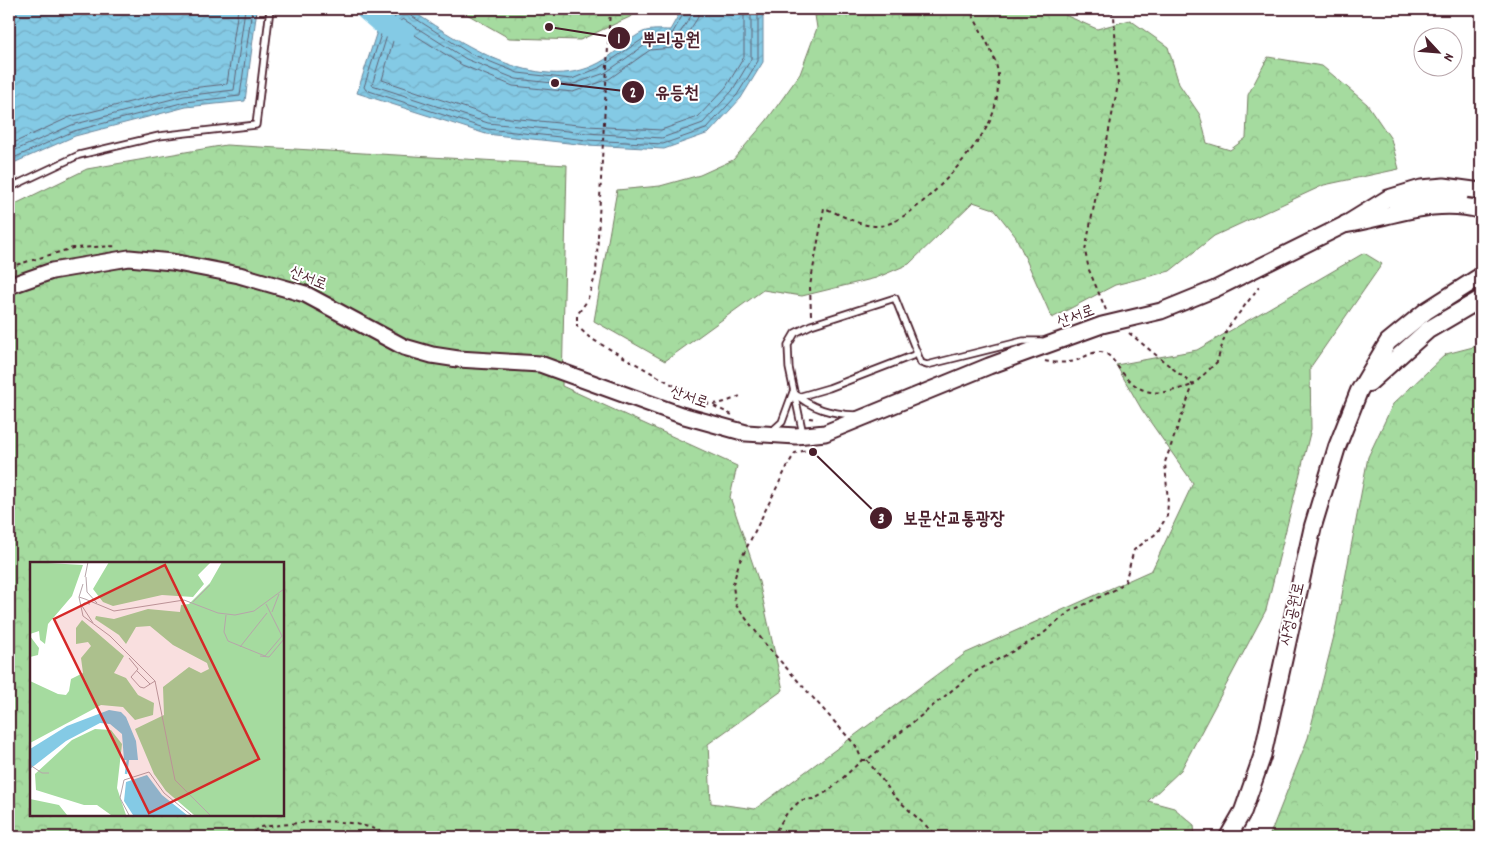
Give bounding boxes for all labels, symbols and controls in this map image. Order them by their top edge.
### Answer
callout: 뿌리공원 [607,22,710,55]
north arrow [1412,28,1462,78]
text: 1 [617,29,621,51]
text: 뿌리공원 [642,29,700,54]
text: N [1437,49,1458,64]
callout: 유등천 [621,75,709,108]
text: 유등천 [655,82,699,107]
text: 2 [630,83,636,105]
street label: 산서로 [286,261,330,297]
street label: 산서로 [1054,300,1098,334]
street label: 산서로 [667,381,711,415]
callout: 보문산교통광장 [868,501,1015,534]
text: 보문산교통광장 [903,508,1005,533]
text: 3 [878,509,885,531]
inset map [30,562,284,816]
street label: 사정공원로 [1275,580,1311,648]

